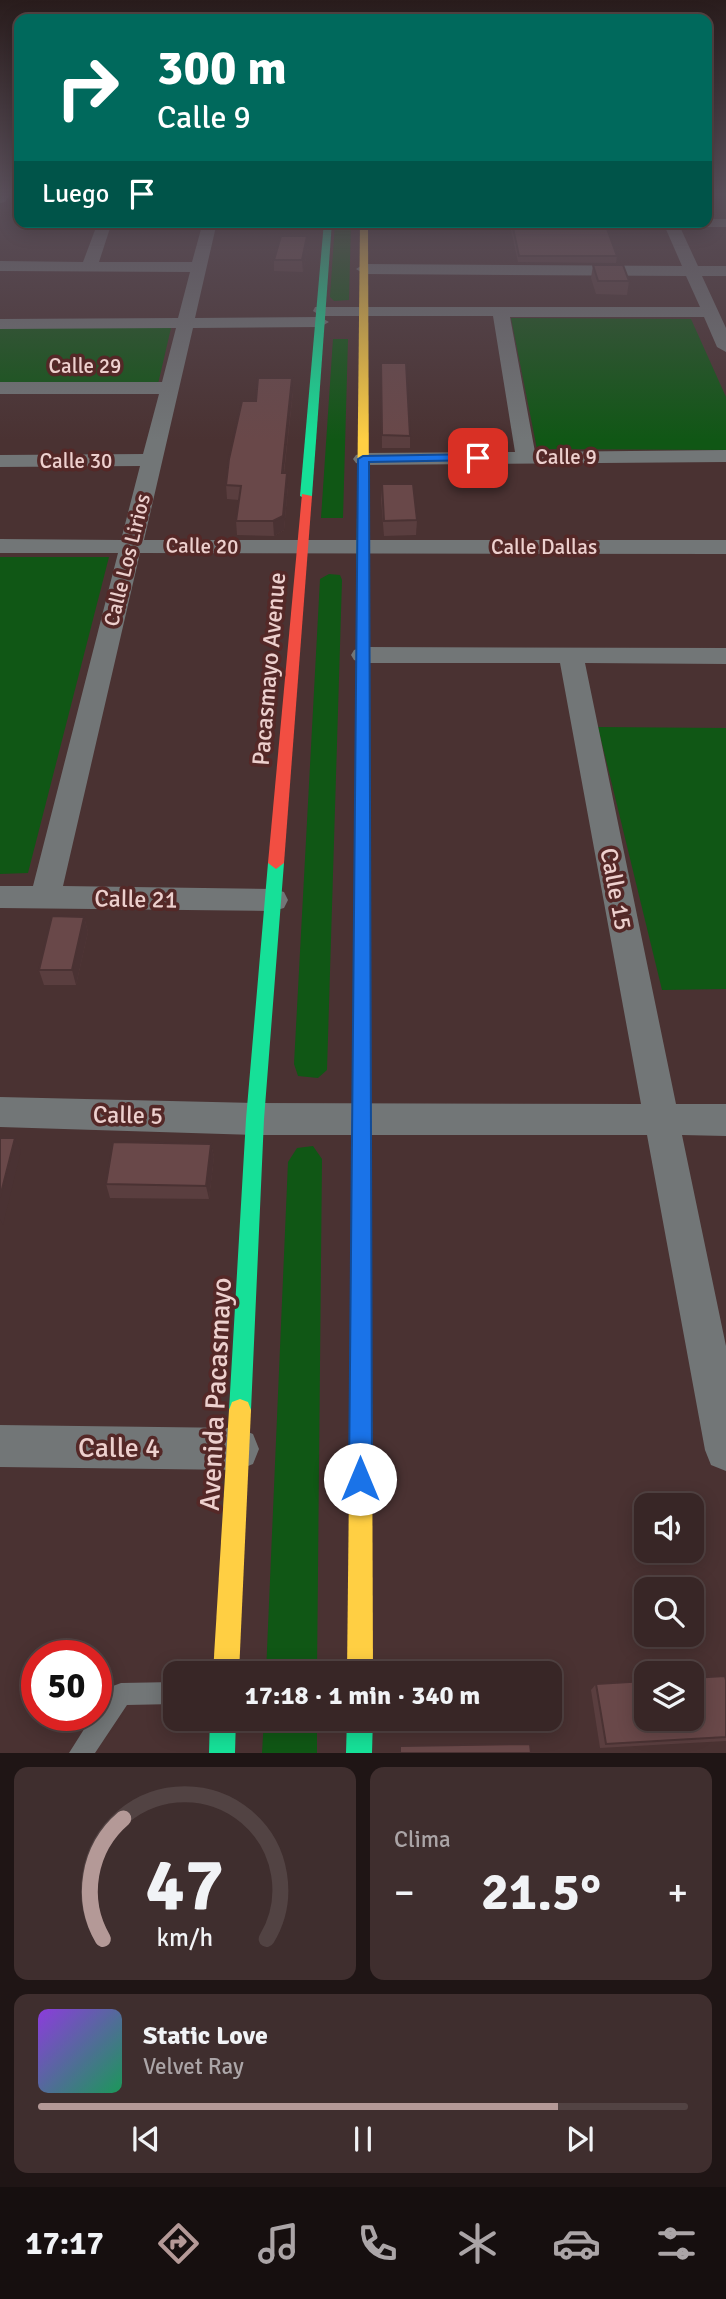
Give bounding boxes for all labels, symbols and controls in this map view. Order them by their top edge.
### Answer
text: 300 m [157,38,287,98]
icon: right [42,42,133,133]
text: Calle 9 [157,98,251,137]
icon: arrive [123,175,161,213]
text: Luego [42,178,109,210]
street label: Calle 29 [49,353,121,379]
pin [448,428,508,488]
icon: arrive [459,439,497,477]
street label: Calle 9 [535,444,597,470]
street label: Calle 30 [40,448,112,474]
street label: Calle Los Lirios [98,491,156,629]
street label: Calle 20 [165,532,239,560]
street label: Calle Dallas [491,534,597,560]
street label: Pacasmayo Avenue [246,571,292,767]
street label: Calle 15 [593,845,639,933]
street label: Calle 21 [94,883,178,915]
street label: Calle 5 [93,1099,163,1131]
street label: Avenida Pacasmayo [193,1277,239,1512]
street label: Calle 4 [78,1431,160,1465]
position arrow [323,1442,397,1516]
map controls [634,1493,704,1731]
button: sound [634,1493,704,1563]
button: search [634,1577,704,1647]
speed limit sign: 50 [21,1640,112,1731]
button: layers [634,1661,704,1731]
text: 17:18 · 1 min · 340 m [245,1680,480,1712]
text: Clima [394,1825,451,1854]
text: 47 [146,1842,224,1931]
text: 21.5° [481,1860,601,1924]
text: − [394,1869,415,1916]
text: + [667,1869,688,1916]
text: km/h [157,1922,213,1953]
text: Static Love [143,2020,268,2052]
text: Velvet Ray [143,2052,244,2081]
icon: previous [127,2120,165,2158]
icon: pause [344,2120,382,2158]
icon: next [561,2120,599,2158]
icon: directions [154,2219,203,2268]
icon: music [254,2219,303,2268]
icon: phone [353,2219,402,2268]
icon: climate [453,2219,502,2268]
icon: car [552,2219,601,2268]
icon: filters [652,2219,701,2268]
text: 17:17 [25,2224,104,2263]

